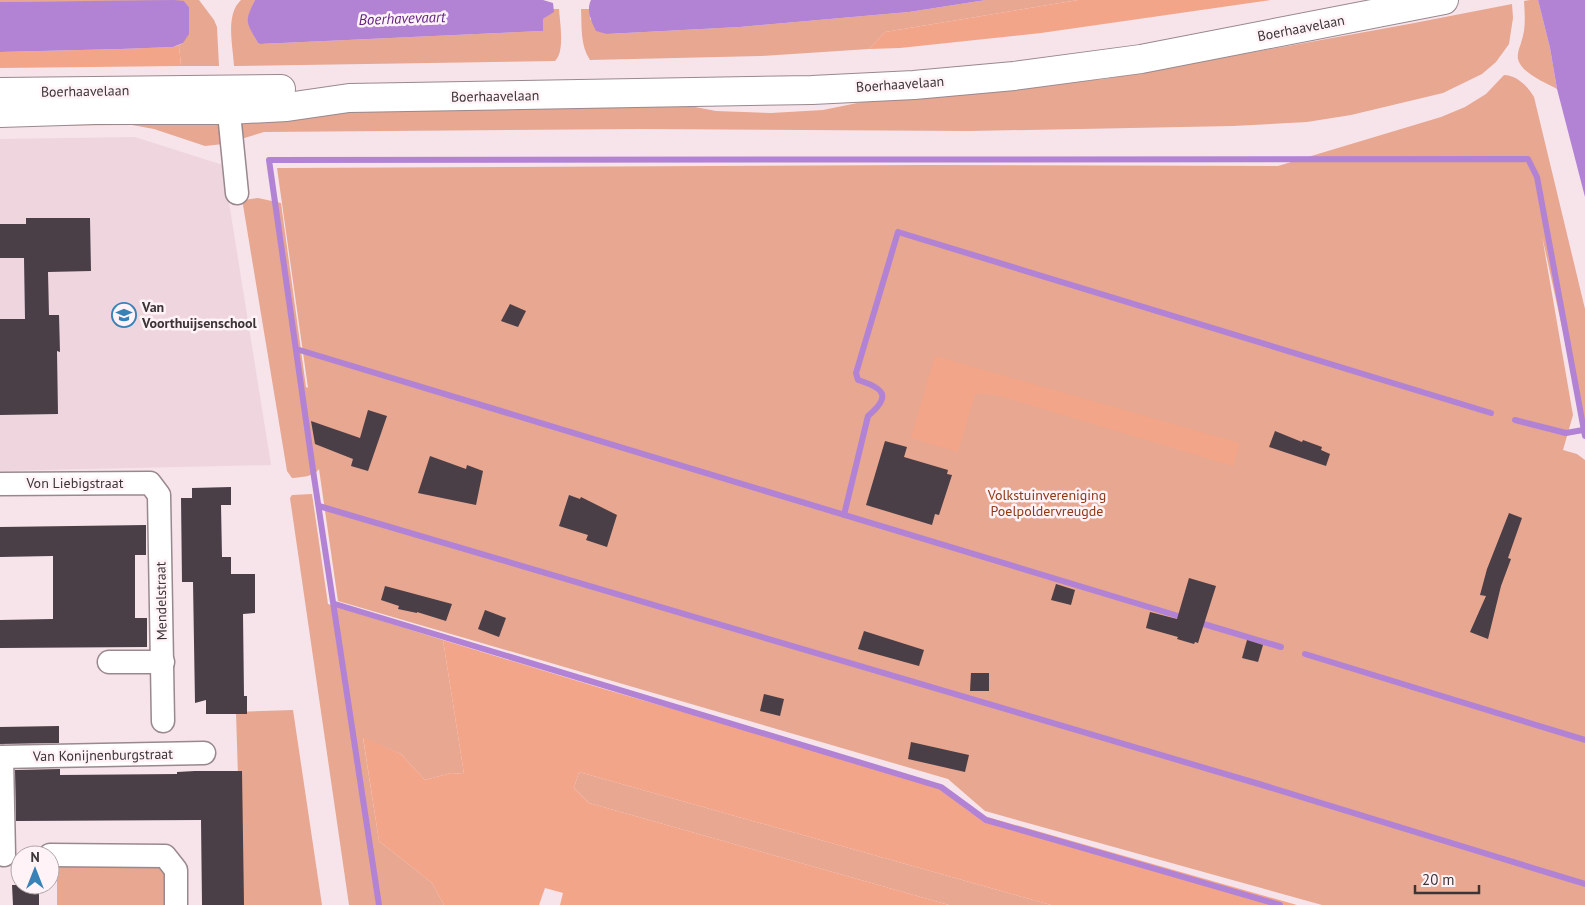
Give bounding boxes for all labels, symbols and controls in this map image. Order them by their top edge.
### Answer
water label: Boerhavevaart [358,7,447,29]
street label: Boerhaavelaan [1256,11,1346,45]
street label: Boerhaavelaan [855,72,945,96]
street label: Boerhaavelaan [41,81,129,101]
street label: Boerhaavelaan [451,86,539,106]
place label: Van Voorthuijsenschool [141,298,258,332]
school or university icon: Van Voorthuijsenschool [111,302,137,328]
street label: Von Liebigstraat [25,474,124,492]
park label: Volkstuinvereniging Poelpoldervreugde [987,486,1106,520]
street label: Mendelstraat [151,561,171,640]
street label: Van Konijnenburgstraat [32,745,173,765]
north arrow [10,845,60,895]
text: N [30,848,40,866]
scale bar [1415,862,1479,894]
text: 20 m [1422,870,1455,889]

